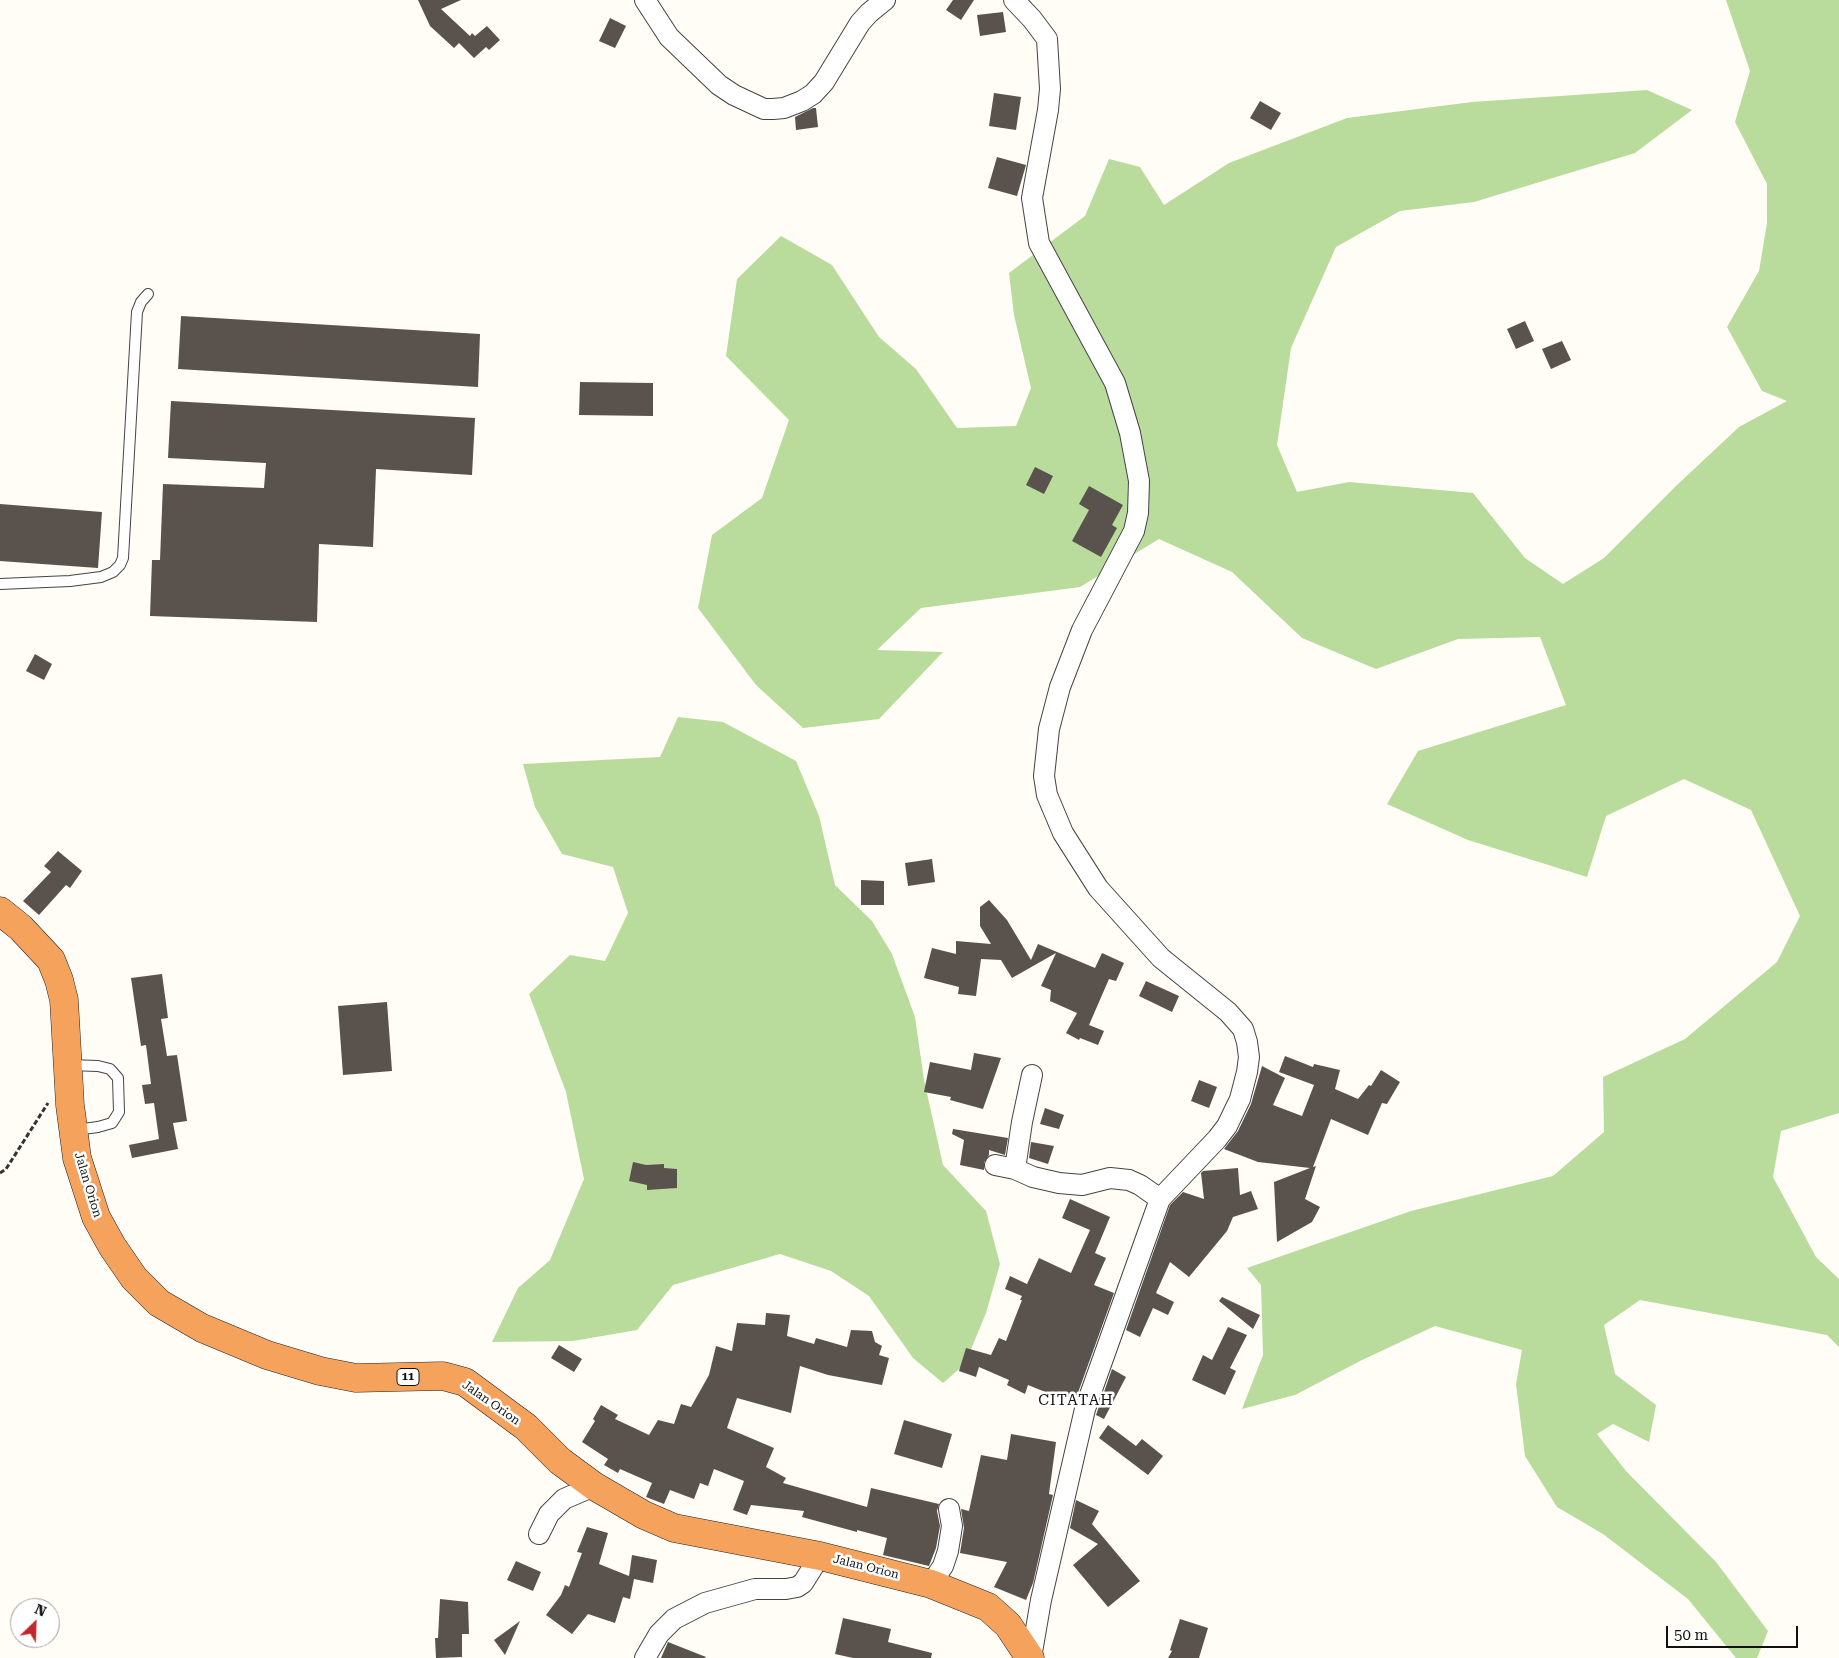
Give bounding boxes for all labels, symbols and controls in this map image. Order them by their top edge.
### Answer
street label: Jalan Orion [71,1151,105,1219]
road number: 11 [397,1368,419,1385]
street label: Jalan Orion [459,1378,523,1428]
district label: CITATAH [1037,1392,1115,1410]
street label: Jalan Orion [832,1552,900,1582]
north arrow [10,1598,60,1648]
text: N [33,1601,49,1620]
scale bar [1669,1616,1802,1648]
text: 50 m [1674,1626,1708,1644]

